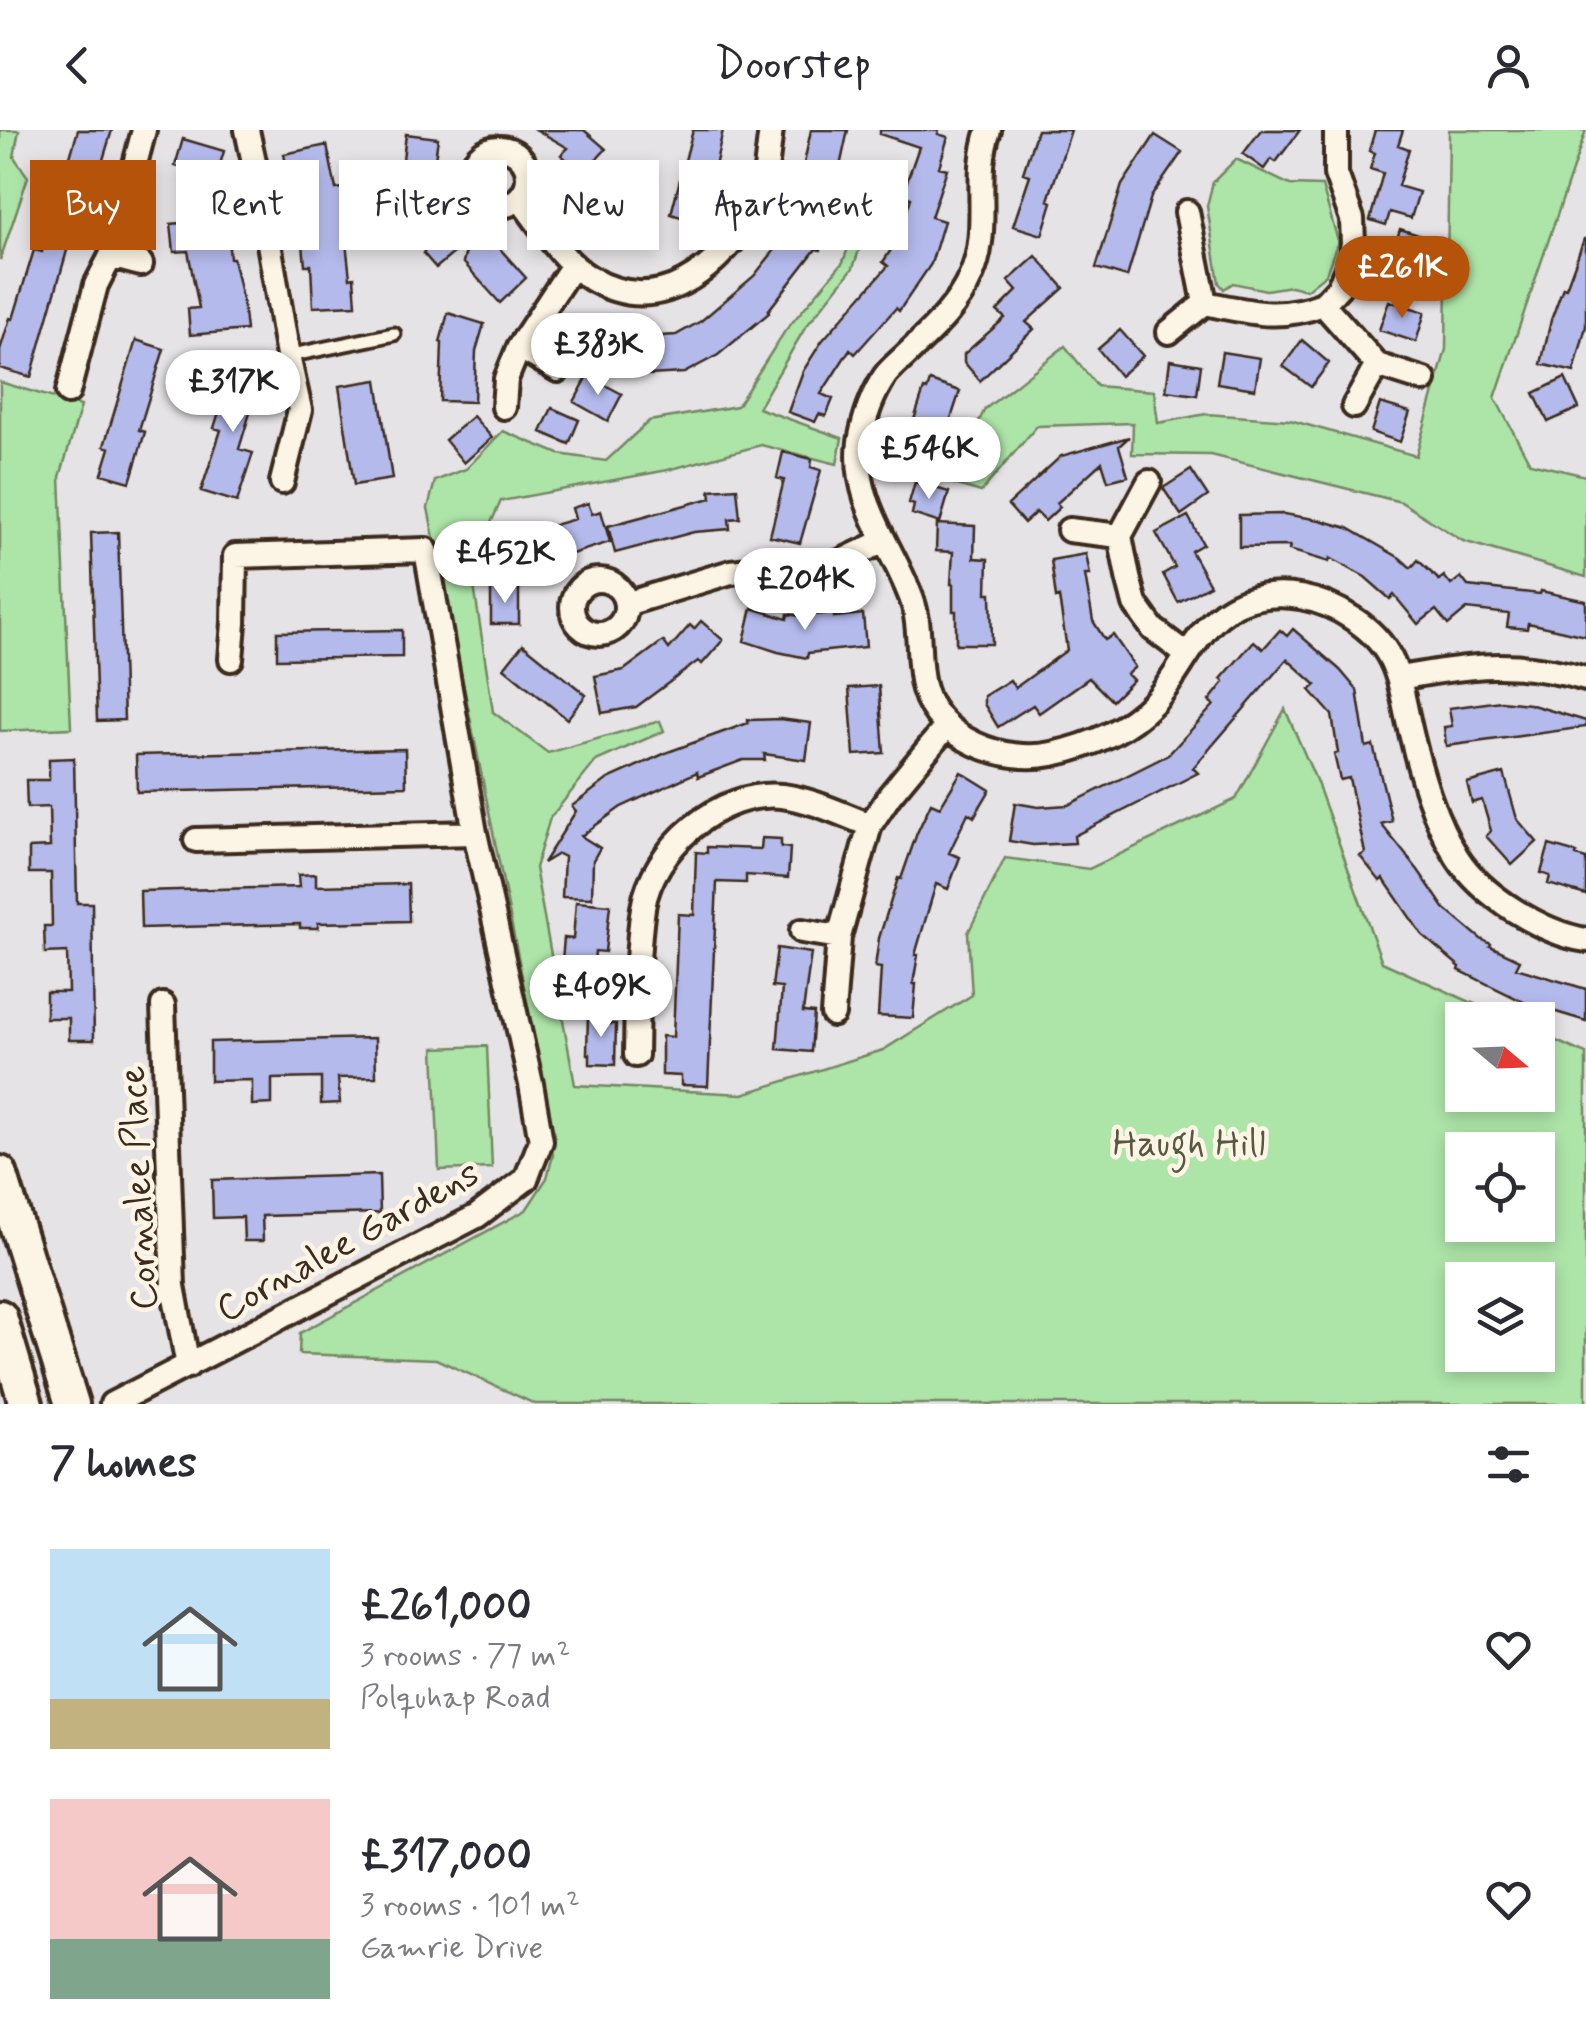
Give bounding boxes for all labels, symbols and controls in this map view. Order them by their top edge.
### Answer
text: Doorstep [714,36,872,95]
icon: back [50,38,105,93]
icon: person [1481,38,1536,93]
chip: Buy [30,160,156,250]
chip: Rent [176,160,319,250]
chip: Filters [339,160,507,250]
chip: New [527,160,659,250]
chip: Apartment [679,160,908,250]
pin: £261K [1332,236,1472,321]
text: £261K [1357,247,1447,289]
pin: £383K [528,313,668,398]
text: £383K [553,324,643,366]
pin: £317K [163,350,303,435]
text: £317K [187,361,279,403]
pin: £546K [859,417,999,502]
text: £546K [880,428,978,470]
pin: £452K [435,521,575,606]
text: £452K [455,532,555,574]
pin: £204K [735,548,875,633]
text: £204K [756,559,854,601]
pin: £409K [531,955,671,1040]
text: £409K [552,966,650,1008]
north arrow [1445,1002,1555,1112]
map controls [1445,1002,1555,1372]
street label: Cornalee Place [109,1065,170,1311]
park label: Haugh Hill [1112,1120,1266,1173]
button: locate [1445,1132,1555,1242]
street label: Cornalee Gardens [208,1150,488,1335]
button: layers [1445,1262,1555,1372]
text: 7 homes [50,1437,197,1492]
icon: filters [1481,1437,1536,1492]
text: £261,000 [360,1580,532,1635]
icon: home [130,1589,250,1709]
icon: heart [1481,1622,1536,1677]
text: 3 rooms · 77 m² [360,1635,571,1677]
text: Polquhap Road [360,1677,550,1719]
text: £317,000 [360,1830,532,1885]
icon: home [130,1839,250,1959]
icon: heart [1481,1872,1536,1927]
text: 3 rooms · 101 m² [360,1885,580,1927]
text: Gamrie Drive [360,1927,543,1969]

